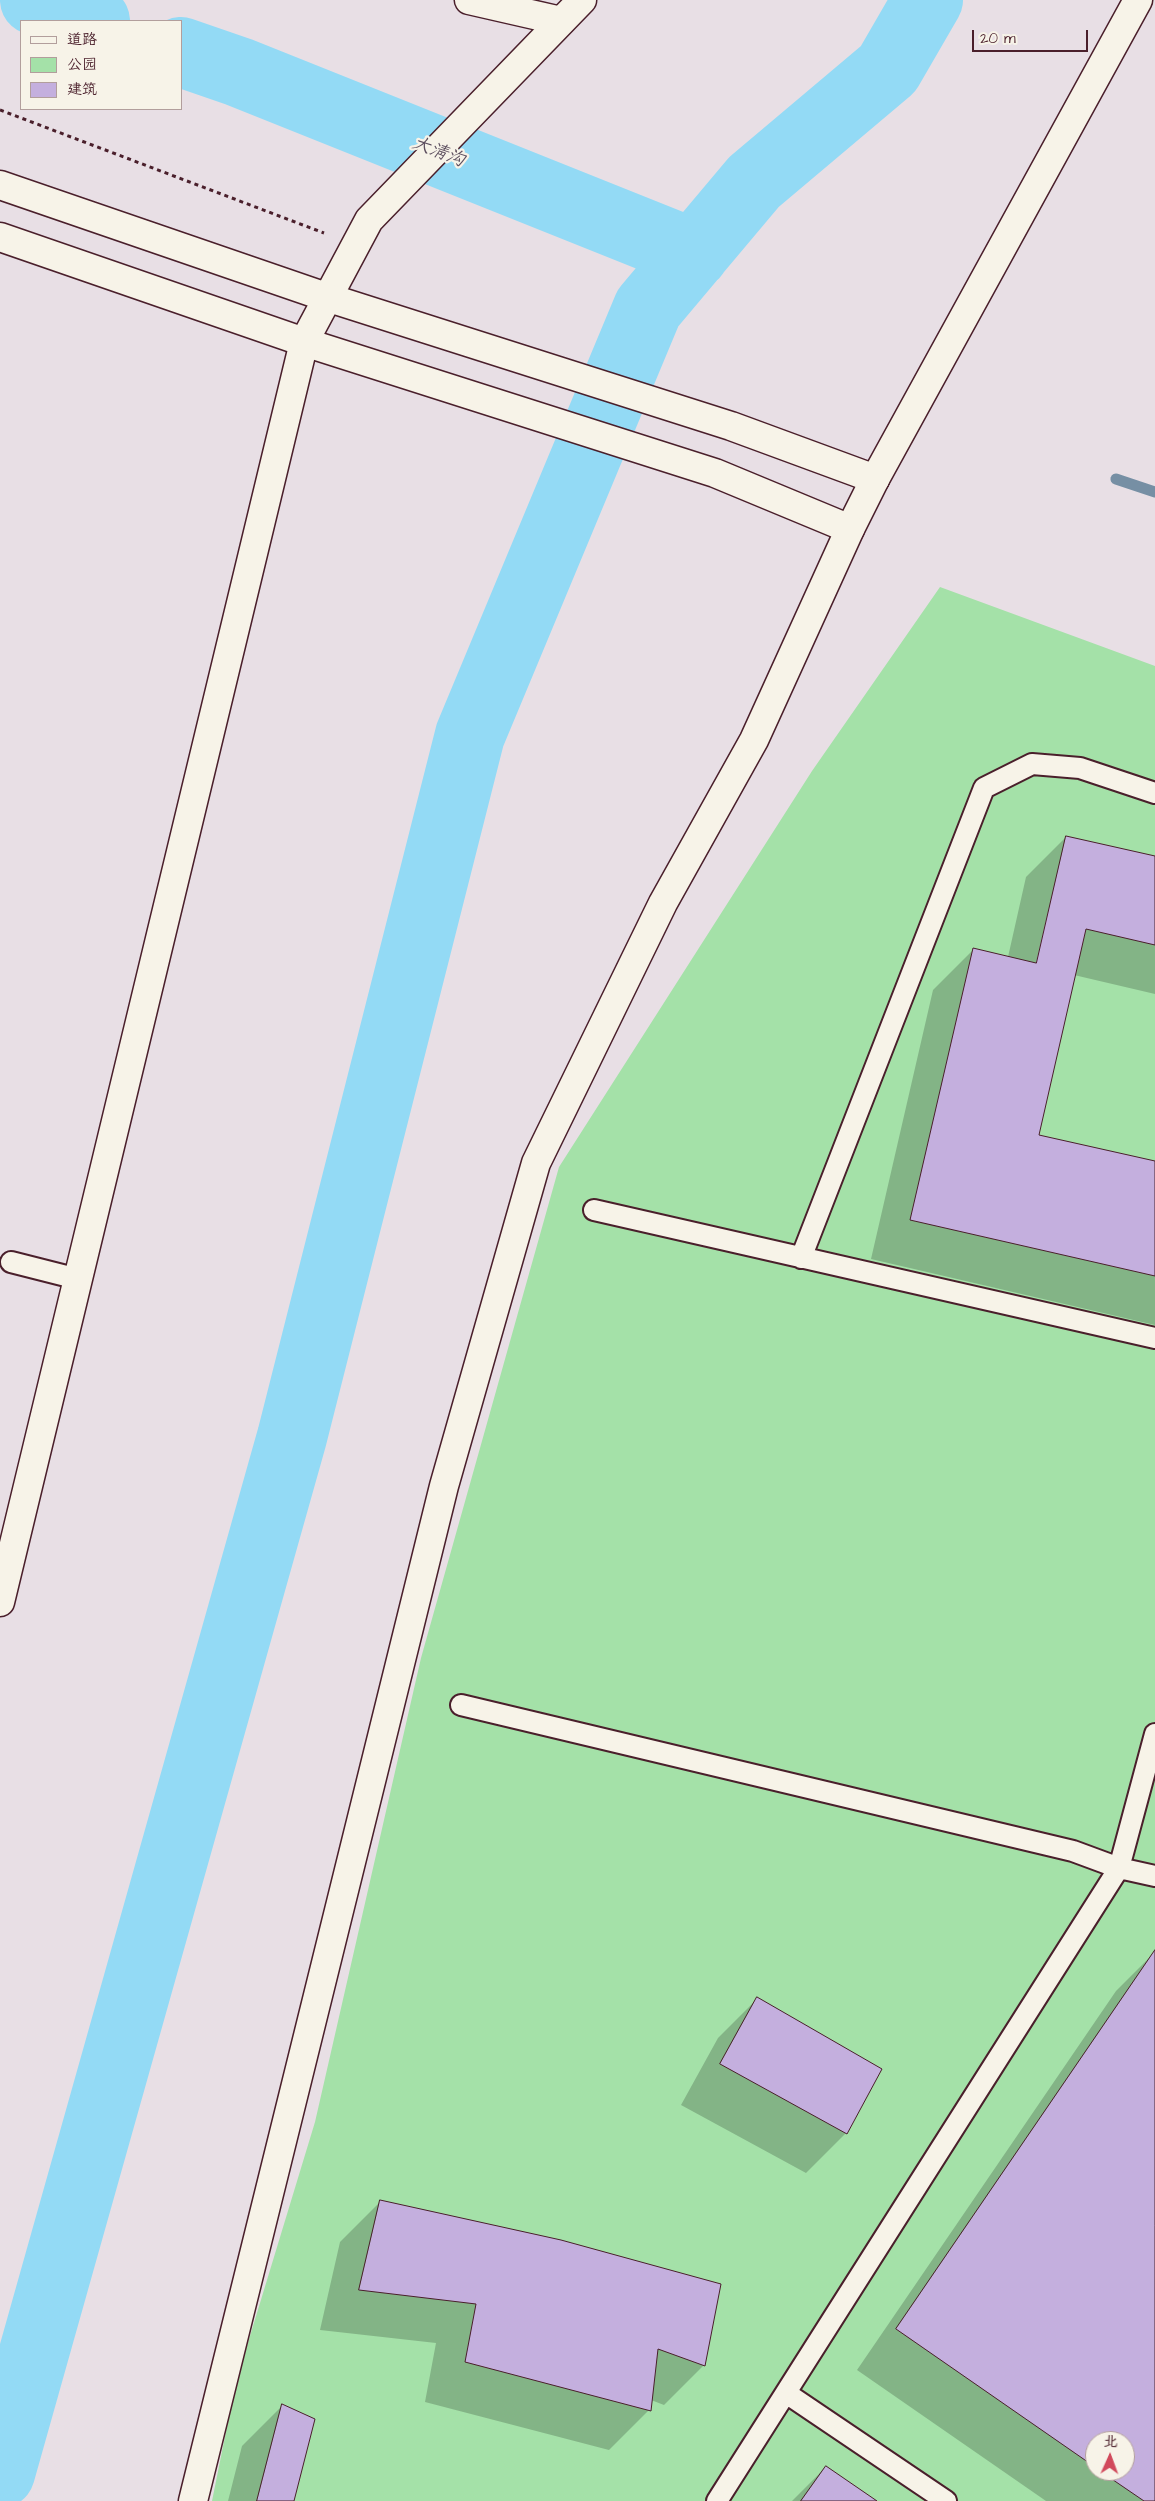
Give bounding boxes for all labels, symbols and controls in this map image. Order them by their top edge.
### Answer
legend [20,20,182,110]
scale bar [975,20,1091,52]
text: 20 m [980,28,1016,49]
text: 道路 [67,29,97,50]
text: 公园 [67,54,97,75]
text: 建筑 [67,79,97,100]
water label: 大清沟 [409,133,467,173]
north arrow [1085,2431,1135,2481]
text: 北 [1103,2432,1118,2452]

